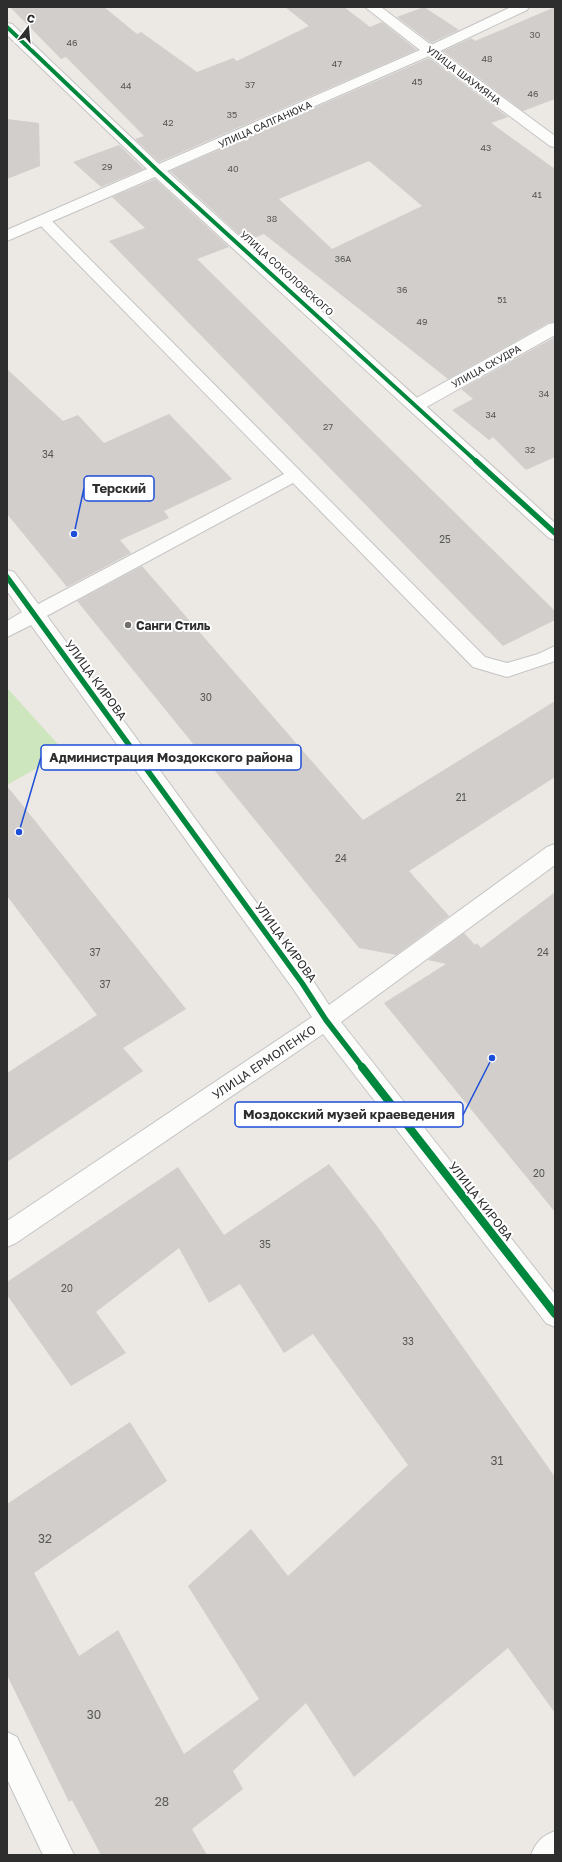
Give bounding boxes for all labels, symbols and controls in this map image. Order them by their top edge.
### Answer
north arrow [8,8,48,48]
text: С [25,11,37,25]
house number: 30 [530,29,541,40]
house number: 46 [67,37,77,48]
street label: УЛИЦА ШАУМЯНА [424,43,504,107]
house number: 48 [482,53,492,64]
house number: 47 [332,58,342,69]
house number: 45 [412,76,422,87]
house number: 37 [245,79,255,90]
house number: 44 [121,80,132,91]
house number: 46 [528,88,538,99]
street label: УЛИЦА САЛГАНЮКА [216,98,314,150]
house number: 35 [227,109,237,120]
house number: 42 [163,117,173,128]
house number: 43 [481,142,491,153]
house number: 29 [102,161,112,172]
house number: 40 [227,163,239,174]
house number: 41 [532,189,543,200]
house number: 38 [267,213,277,224]
street label: УЛИЦА СОКОЛОВСКОГО [238,228,336,318]
house number: 36А [335,253,351,264]
house number: 36 [397,284,407,295]
house number: 51 [497,294,507,305]
house number: 49 [417,316,427,327]
street label: УЛИЦА СКУДРА [449,342,523,390]
house number: 34 [539,388,550,399]
house number: 34 [486,409,497,420]
house number: 27 [323,421,333,432]
house number: 32 [525,444,535,455]
house number: 34 [42,448,54,460]
callout: Терский [84,476,154,501]
text: Терский [92,480,146,496]
house number: 25 [439,533,451,545]
place label: Санги Стиль [136,618,211,633]
marker: Санги Стиль [123,620,133,630]
street label: УЛИЦА КИРОВА [62,637,130,723]
house number: 30 [200,691,212,703]
callout: Администрация Моздокского района [41,745,301,770]
text: Администрация Моздокского района [49,749,293,765]
house number: 21 [456,791,466,803]
house number: 24 [335,852,347,864]
street label: УЛИЦА КИРОВА [252,899,320,985]
house number: 37 [89,946,101,958]
house number: 24 [537,946,549,958]
house number: 37 [99,978,111,990]
street label: УЛИЦА ЕРМОЛЕНКО [209,1022,319,1102]
callout: Моздокский музей краеведения [235,1102,463,1127]
text: Моздокский музей краеведения [243,1106,455,1122]
street label: УЛИЦА КИРОВА [446,1159,516,1243]
house number: 20 [533,1167,545,1179]
house number: 35 [259,1238,271,1250]
house number: 20 [61,1282,73,1294]
house number: 33 [402,1335,414,1347]
house number: 31 [491,1453,504,1468]
house number: 32 [38,1531,52,1546]
house number: 30 [87,1707,101,1722]
house number: 28 [155,1794,169,1809]

